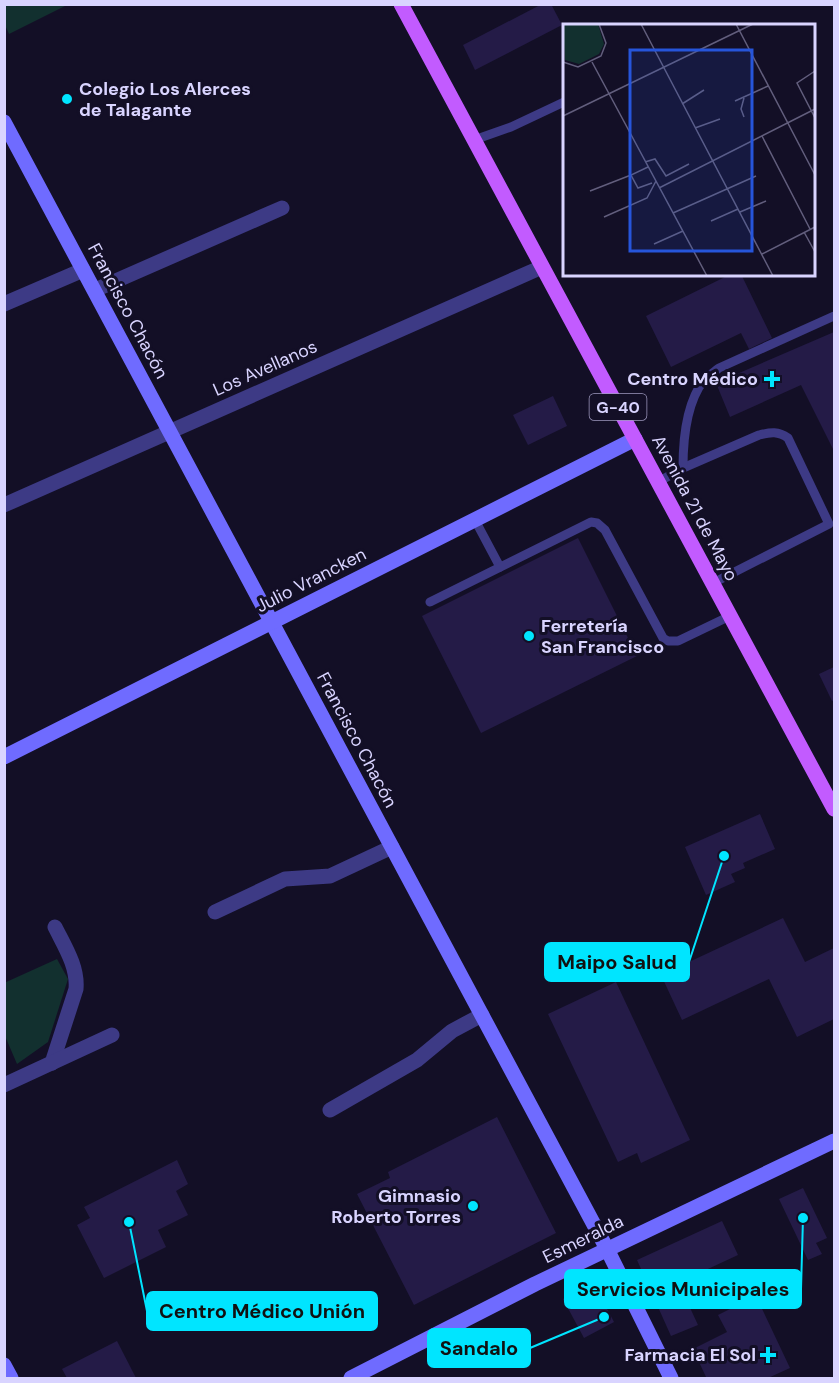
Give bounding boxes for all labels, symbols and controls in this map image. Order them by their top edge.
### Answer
inset map [563,24,815,276]
place label: Colegio Los Alerces de Talagante [79,77,251,122]
marker: Colegio Los Alerces de Talagante [60,92,74,106]
street label: Francisco Chacón [82,239,174,383]
street label: Los Avellanos [209,334,321,402]
place label: Centro Médico [627,367,758,391]
marker: Centro Médico [763,370,781,388]
road number: G-40 [590,394,646,420]
street label: Avenida 21 de Mayo [646,431,744,585]
street label: Julio Vrancken [252,542,370,618]
place label: Ferretería San Francisco [541,614,664,659]
marker: Ferretería San Francisco [522,629,536,643]
street label: Francisco Chacón [311,668,403,812]
callout: Maipo Salud [545,943,689,981]
text: Maipo Salud [557,949,677,975]
place label: Gimnasio Roberto Torres [331,1184,461,1229]
marker: Gimnasio Roberto Torres [466,1199,480,1213]
street label: Esmeralda [539,1209,627,1269]
callout: Servicios Municipales [565,1270,801,1308]
text: Servicios Municipales [577,1276,789,1302]
callout: Centro Médico Unión [147,1292,377,1330]
text: Centro Médico Unión [159,1298,365,1324]
callout: Sandalo [428,1329,530,1367]
text: Sandalo [440,1335,518,1361]
place label: Farmacia El Sol [625,1343,756,1367]
marker: Farmacia El Sol [761,1348,775,1362]

